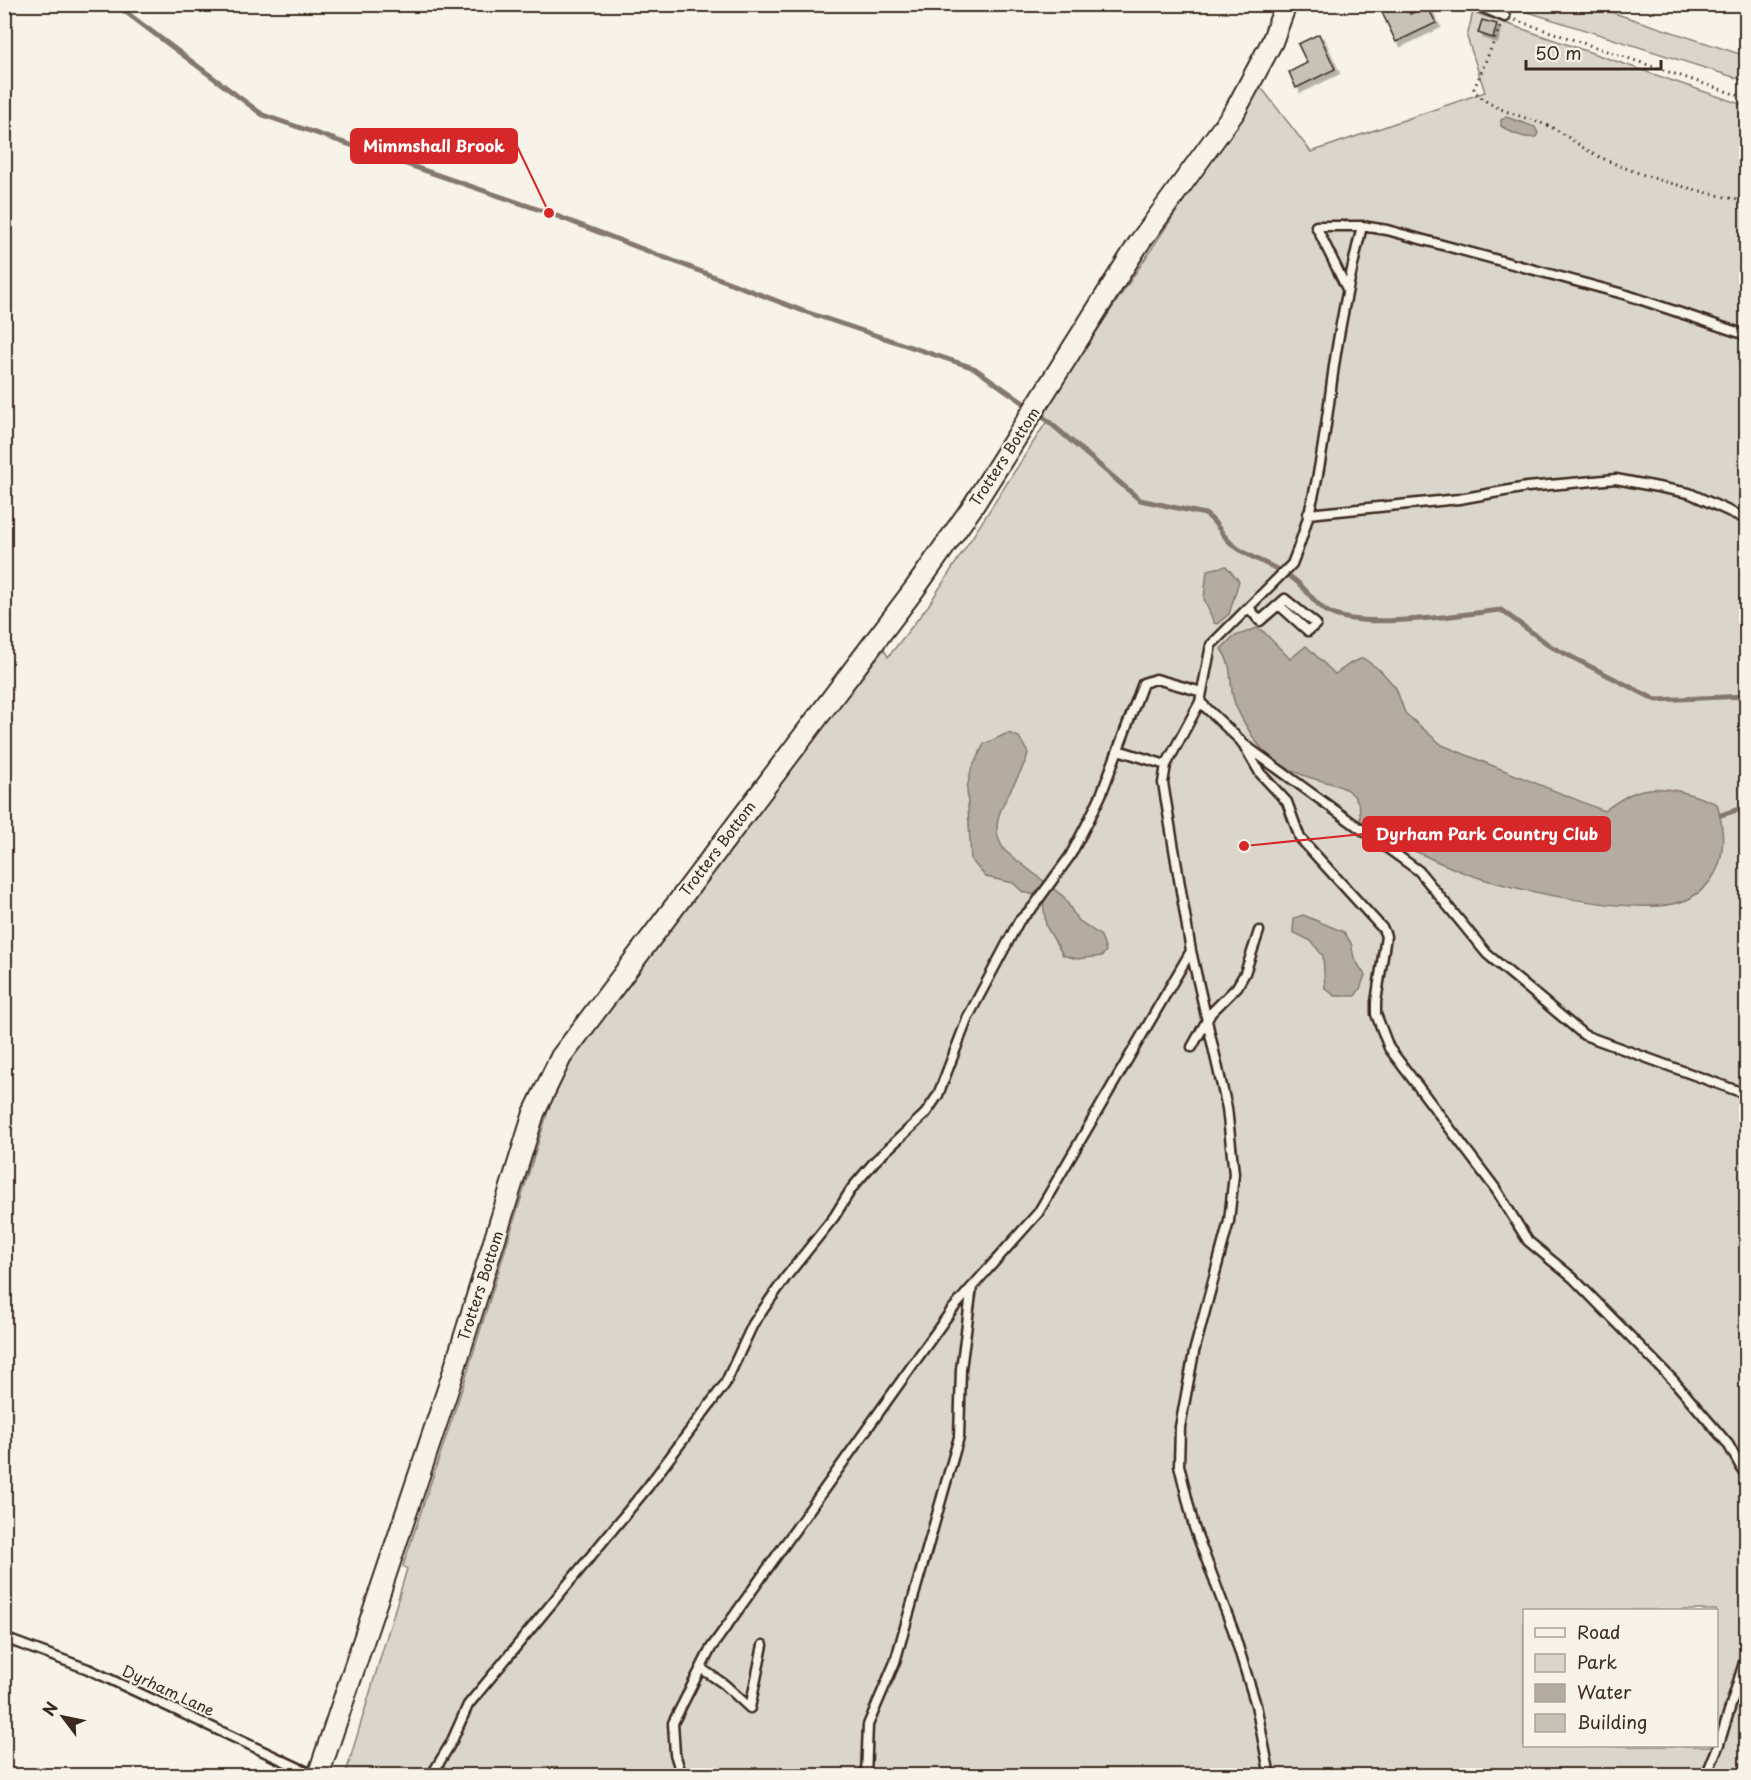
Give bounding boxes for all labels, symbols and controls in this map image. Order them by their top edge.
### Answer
scale bar [1526,33,1661,71]
text: 50 m [1535,39,1582,66]
callout: Mimmshall Brook [351,129,517,163]
text: Mimmshall Brook [363,133,505,157]
street label: Trotters Bottom [963,402,1045,510]
street label: Trotters Bottom [673,795,760,901]
callout: Dyrham Park Country Club [1363,817,1610,851]
text: Dyrham Park Country Club [1376,821,1598,845]
street label: Trotters Bottom [451,1228,508,1344]
legend [1523,1609,1718,1747]
text: Road [1577,1618,1621,1645]
text: Park [1577,1648,1617,1675]
street label: Dyrham Lane [118,1658,219,1721]
text: Water [1577,1678,1632,1705]
north arrow [33,1687,93,1747]
text: N [36,1697,63,1720]
text: Building [1577,1708,1647,1735]

